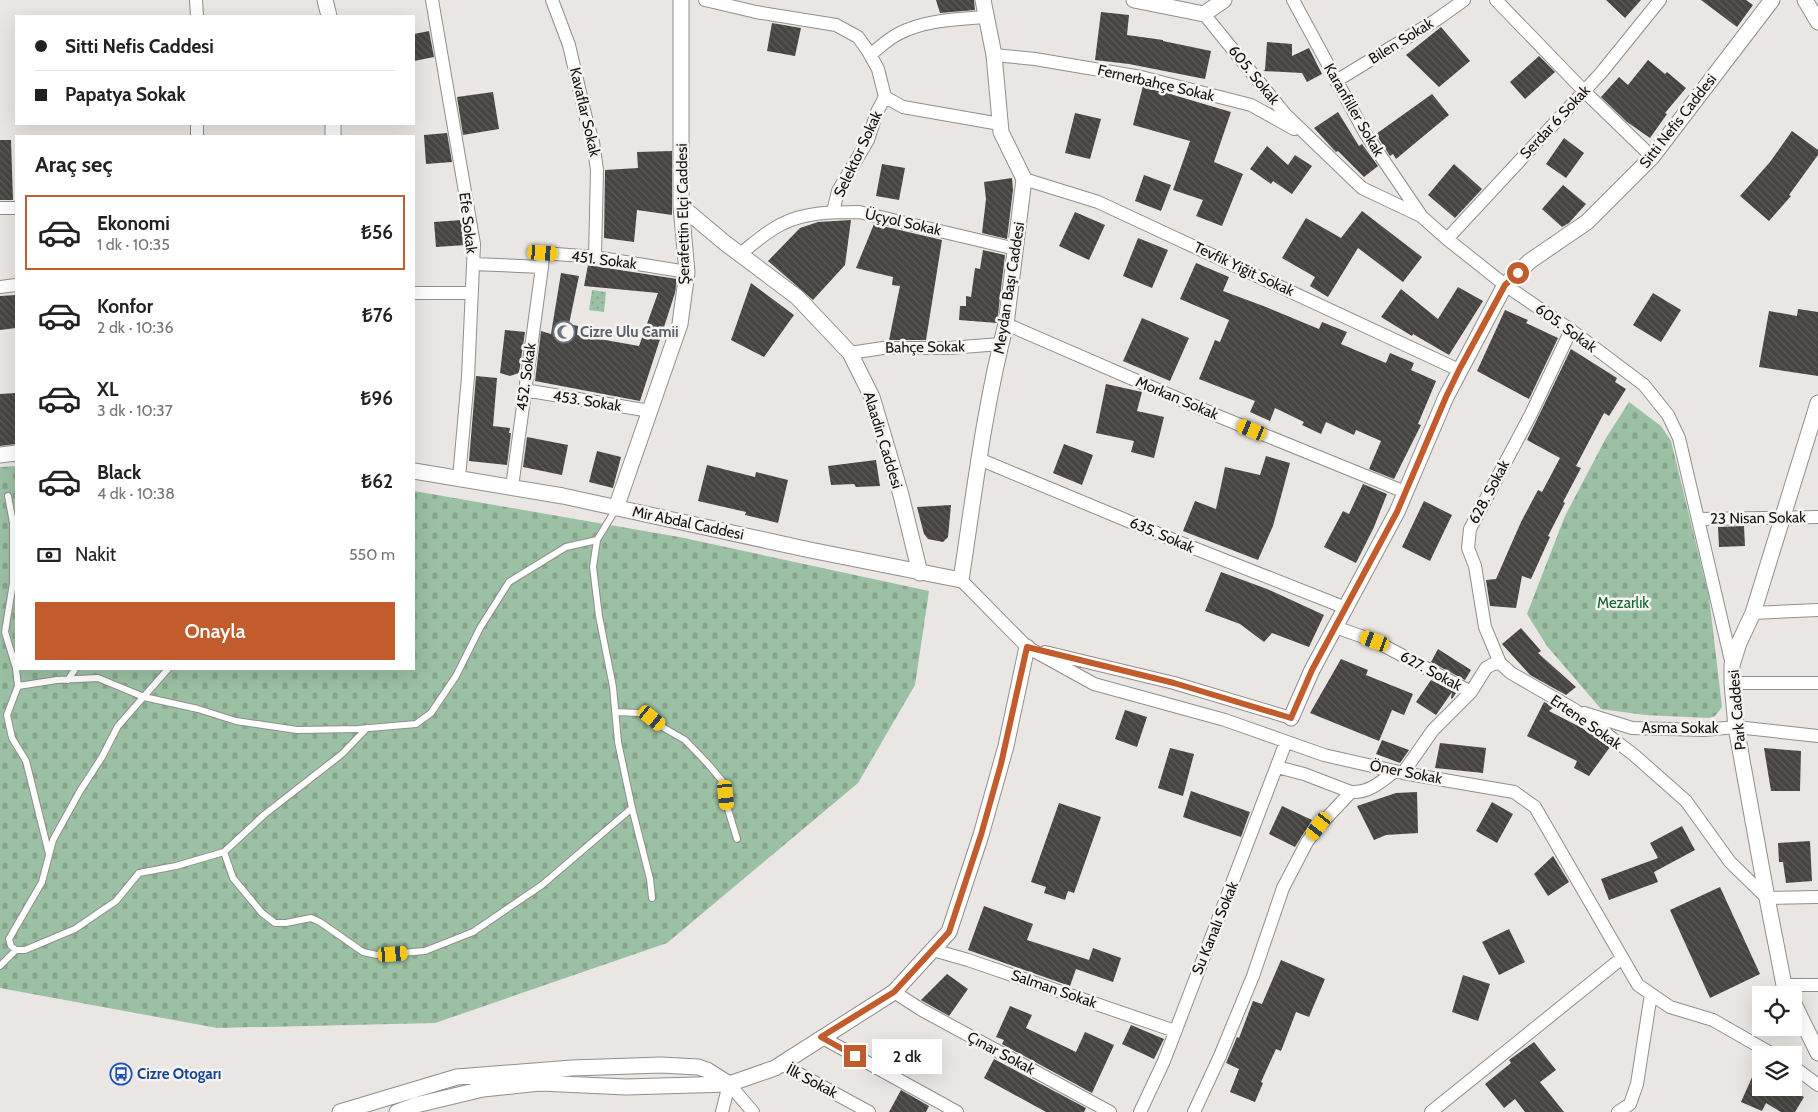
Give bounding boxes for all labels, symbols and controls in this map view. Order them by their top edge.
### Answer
street label: Bilen Sokak [1365,14,1437,68]
text: Sitti Nefis Caddesi [65,35,214,58]
street label: 605. Sokak [1225,42,1284,109]
street label: Karanfiller Sokak [1320,60,1388,160]
street label: Fernerbahçe Sokak [1096,61,1216,105]
street label: Kavaflar Sokak [566,66,604,159]
street label: Sitti Nefis Caddesi [1636,70,1720,172]
street label: Serdar 6 Sokak [1516,81,1594,163]
text: Papatya Sokak [65,83,186,106]
street label: Selektor Sokak [830,108,886,200]
street label: Şerafettin Elçi Caddesi [673,143,693,285]
text: Araç seç [35,151,112,178]
street label: Efe Sokak [455,191,481,255]
street label: Üçyol Sokak [863,204,943,240]
icon: car [37,210,82,255]
text: Ekonomi [97,212,170,235]
text: ₺56 [361,221,393,244]
street label: Meydan Başı Caddesi [990,221,1028,355]
text: 1 dk · 10:35 [97,235,170,254]
street label: Tevfik Yiğit Sokak [1191,238,1297,300]
car [527,244,558,262]
street label: 451. Sokak [570,247,638,273]
route start [1507,262,1529,284]
icon: car [37,293,82,338]
text: Konfor [97,295,153,318]
street label: 605. Sokak [1532,300,1600,356]
text: ₺76 [362,304,393,327]
text: 2 dk · 10:36 [97,318,174,337]
mosque icon: Cizre Ulu Camii [552,320,576,344]
place label: Cizre Ulu Camii [580,323,679,341]
street label: Bahçe Sokak [885,337,965,357]
street label: 452. Sokak [512,341,540,412]
street label: Morkan Sokak [1133,372,1221,424]
icon: car [37,376,82,421]
text: XL [97,378,118,401]
text: ₺96 [360,387,393,410]
street label: 453. Sokak [552,387,623,415]
street label: Alaadin Caddesi [860,389,906,491]
text: 3 dk · 10:37 [97,401,173,420]
car [1235,417,1268,443]
street label: 628. Sokak [1465,457,1513,527]
icon: car [37,459,82,504]
text: Black [97,461,141,484]
text: ₺62 [361,470,393,493]
text: 4 dk · 10:38 [97,484,175,503]
street label: Mir Abdal Caddesi [631,502,745,544]
street label: 23 Nisan Sokak [1710,508,1806,528]
street label: 635. Sokak [1127,513,1197,557]
icon: cash [35,541,63,569]
text: Nakit [75,543,116,566]
text: 550 m [349,545,395,564]
park label: Mezarlık [1597,594,1649,612]
button: Onayla [35,602,395,660]
car [1358,629,1391,653]
street label: 627. Sokak [1397,647,1465,695]
street label: Park Caddesi [1725,669,1749,751]
street label: Ertene Sokak [1547,691,1625,753]
car [635,703,668,733]
street label: Asma Sokak [1642,719,1719,737]
street label: Öner Sokak [1368,756,1444,788]
car [716,779,735,811]
car [1303,810,1334,842]
street label: Su Kanalı Sokak [1188,879,1242,977]
car [377,945,408,963]
street label: Salman Sokak [1009,966,1099,1012]
map controls [1752,986,1802,1096]
button: locate [1752,986,1802,1036]
street label: Çınar Sokak [964,1028,1038,1078]
callout: 2 dk [872,1038,942,1074]
route end [844,1045,866,1067]
button: layers [1752,1046,1802,1096]
text: 2 dk [893,1047,921,1066]
street label: İlk Sokak [783,1059,841,1102]
bus stop icon: Cizre Otogarı [109,1062,133,1086]
place label: Cizre Otogarı [137,1065,221,1083]

